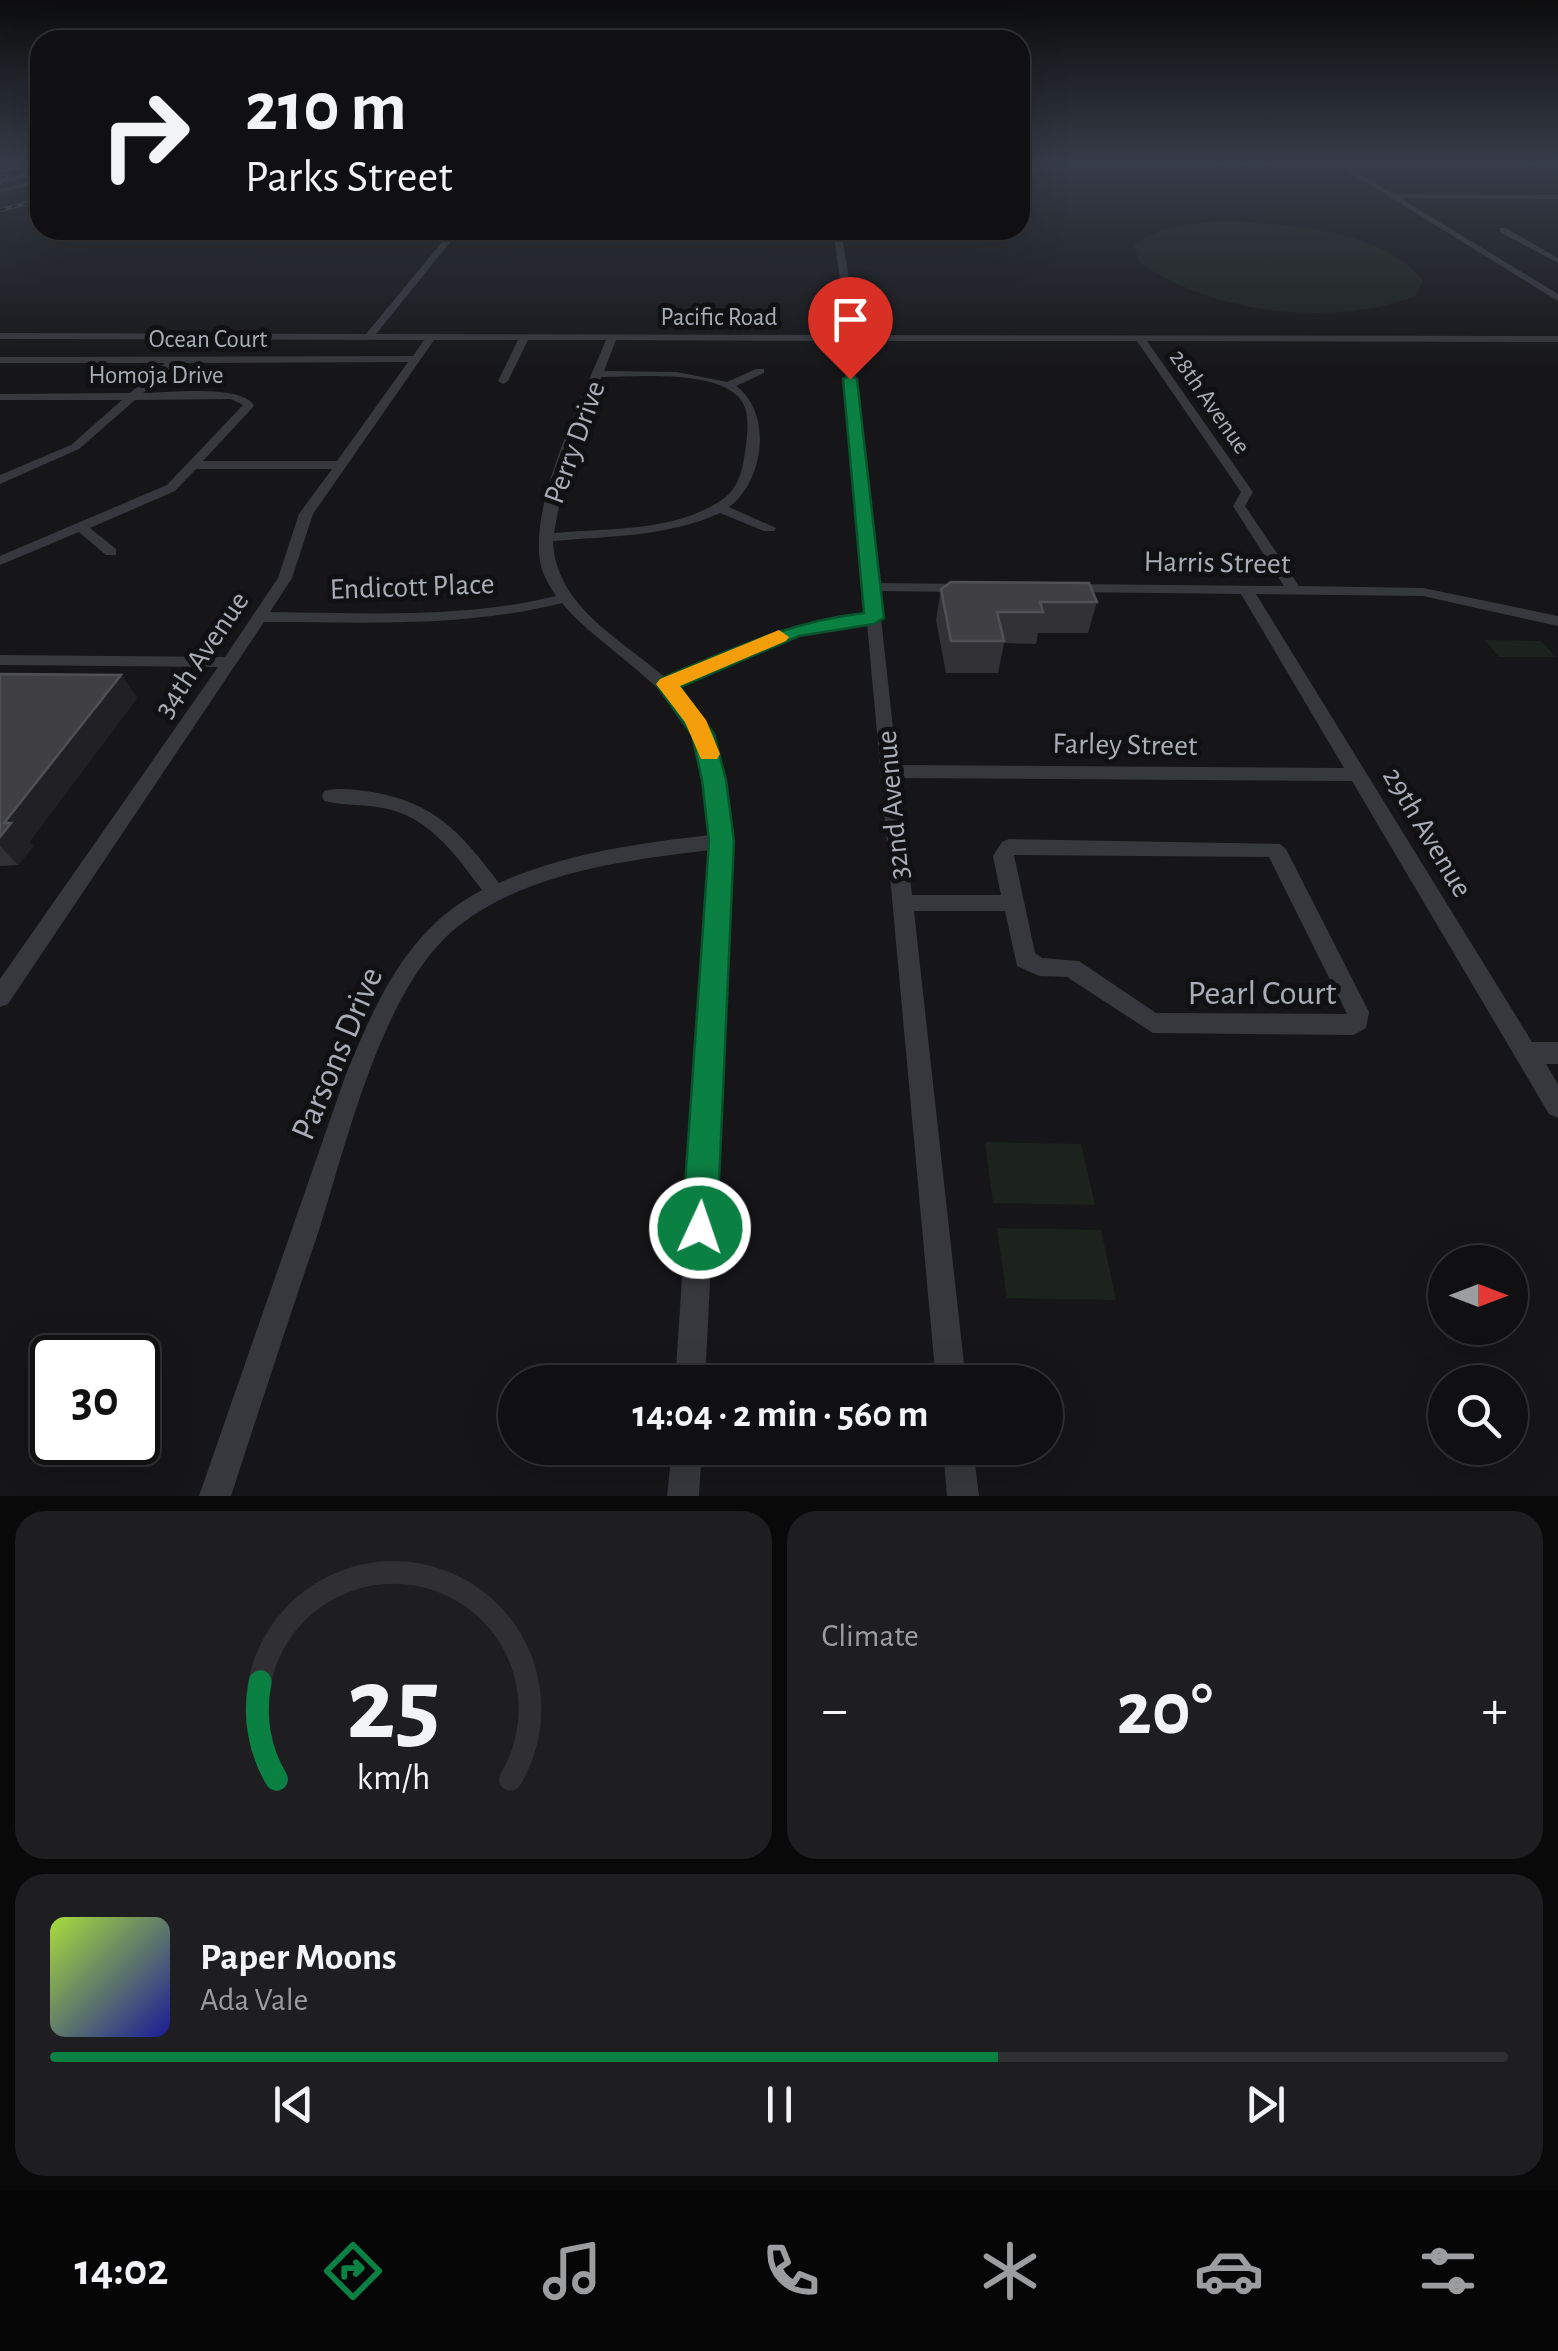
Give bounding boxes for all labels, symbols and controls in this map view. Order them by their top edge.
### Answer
icon: right [80,70,210,200]
text: 210 m [245,73,407,143]
text: Parks Street [245,155,453,200]
pin [808,277,893,380]
icon: arrive [823,292,878,347]
street label: Pacific Road [661,305,777,330]
street label: Ocean Court [149,327,267,352]
street label: 28th Avenue [1165,345,1255,459]
street label: Homoja Drive [88,363,224,388]
street label: Perry Drive [539,377,611,508]
street label: Harris Street [1143,547,1291,579]
street label: Endicott Place [329,569,495,605]
street label: 34th Avenue [149,586,255,723]
street label: 32nd Avenue [872,729,914,881]
street label: Farley Street [1052,729,1198,761]
street label: 29th Avenue [1377,763,1477,903]
street label: Parsons Drive [285,962,389,1145]
street label: Pearl Court [1187,976,1337,1011]
position arrow [648,1176,752,1280]
north arrow [1428,1245,1528,1345]
map controls [1428,1245,1528,1465]
speed limit sign: 30 [30,1335,160,1465]
button: search [1428,1365,1528,1465]
text: 14:04 · 2 min · 560 m [632,1396,929,1434]
text: Climate [822,1620,919,1652]
text: 25 [346,1654,440,1758]
text: 20° [1117,1673,1213,1748]
text: − [822,1683,848,1738]
text: + [1482,1683,1508,1738]
text: km/h [356,1760,430,1796]
text: Paper Moons [200,1939,397,1977]
text: Ada Vale [200,1984,308,2016]
icon: previous [266,2077,321,2132]
icon: pause [752,2077,807,2132]
icon: next [1238,2077,1293,2132]
icon: directions [318,2236,388,2306]
icon: music [537,2236,607,2306]
icon: phone [756,2236,826,2306]
icon: climate [975,2236,1045,2306]
icon: car [1194,2236,1264,2306]
icon: filters [1413,2236,1483,2306]
text: 14:02 [75,2248,168,2293]

